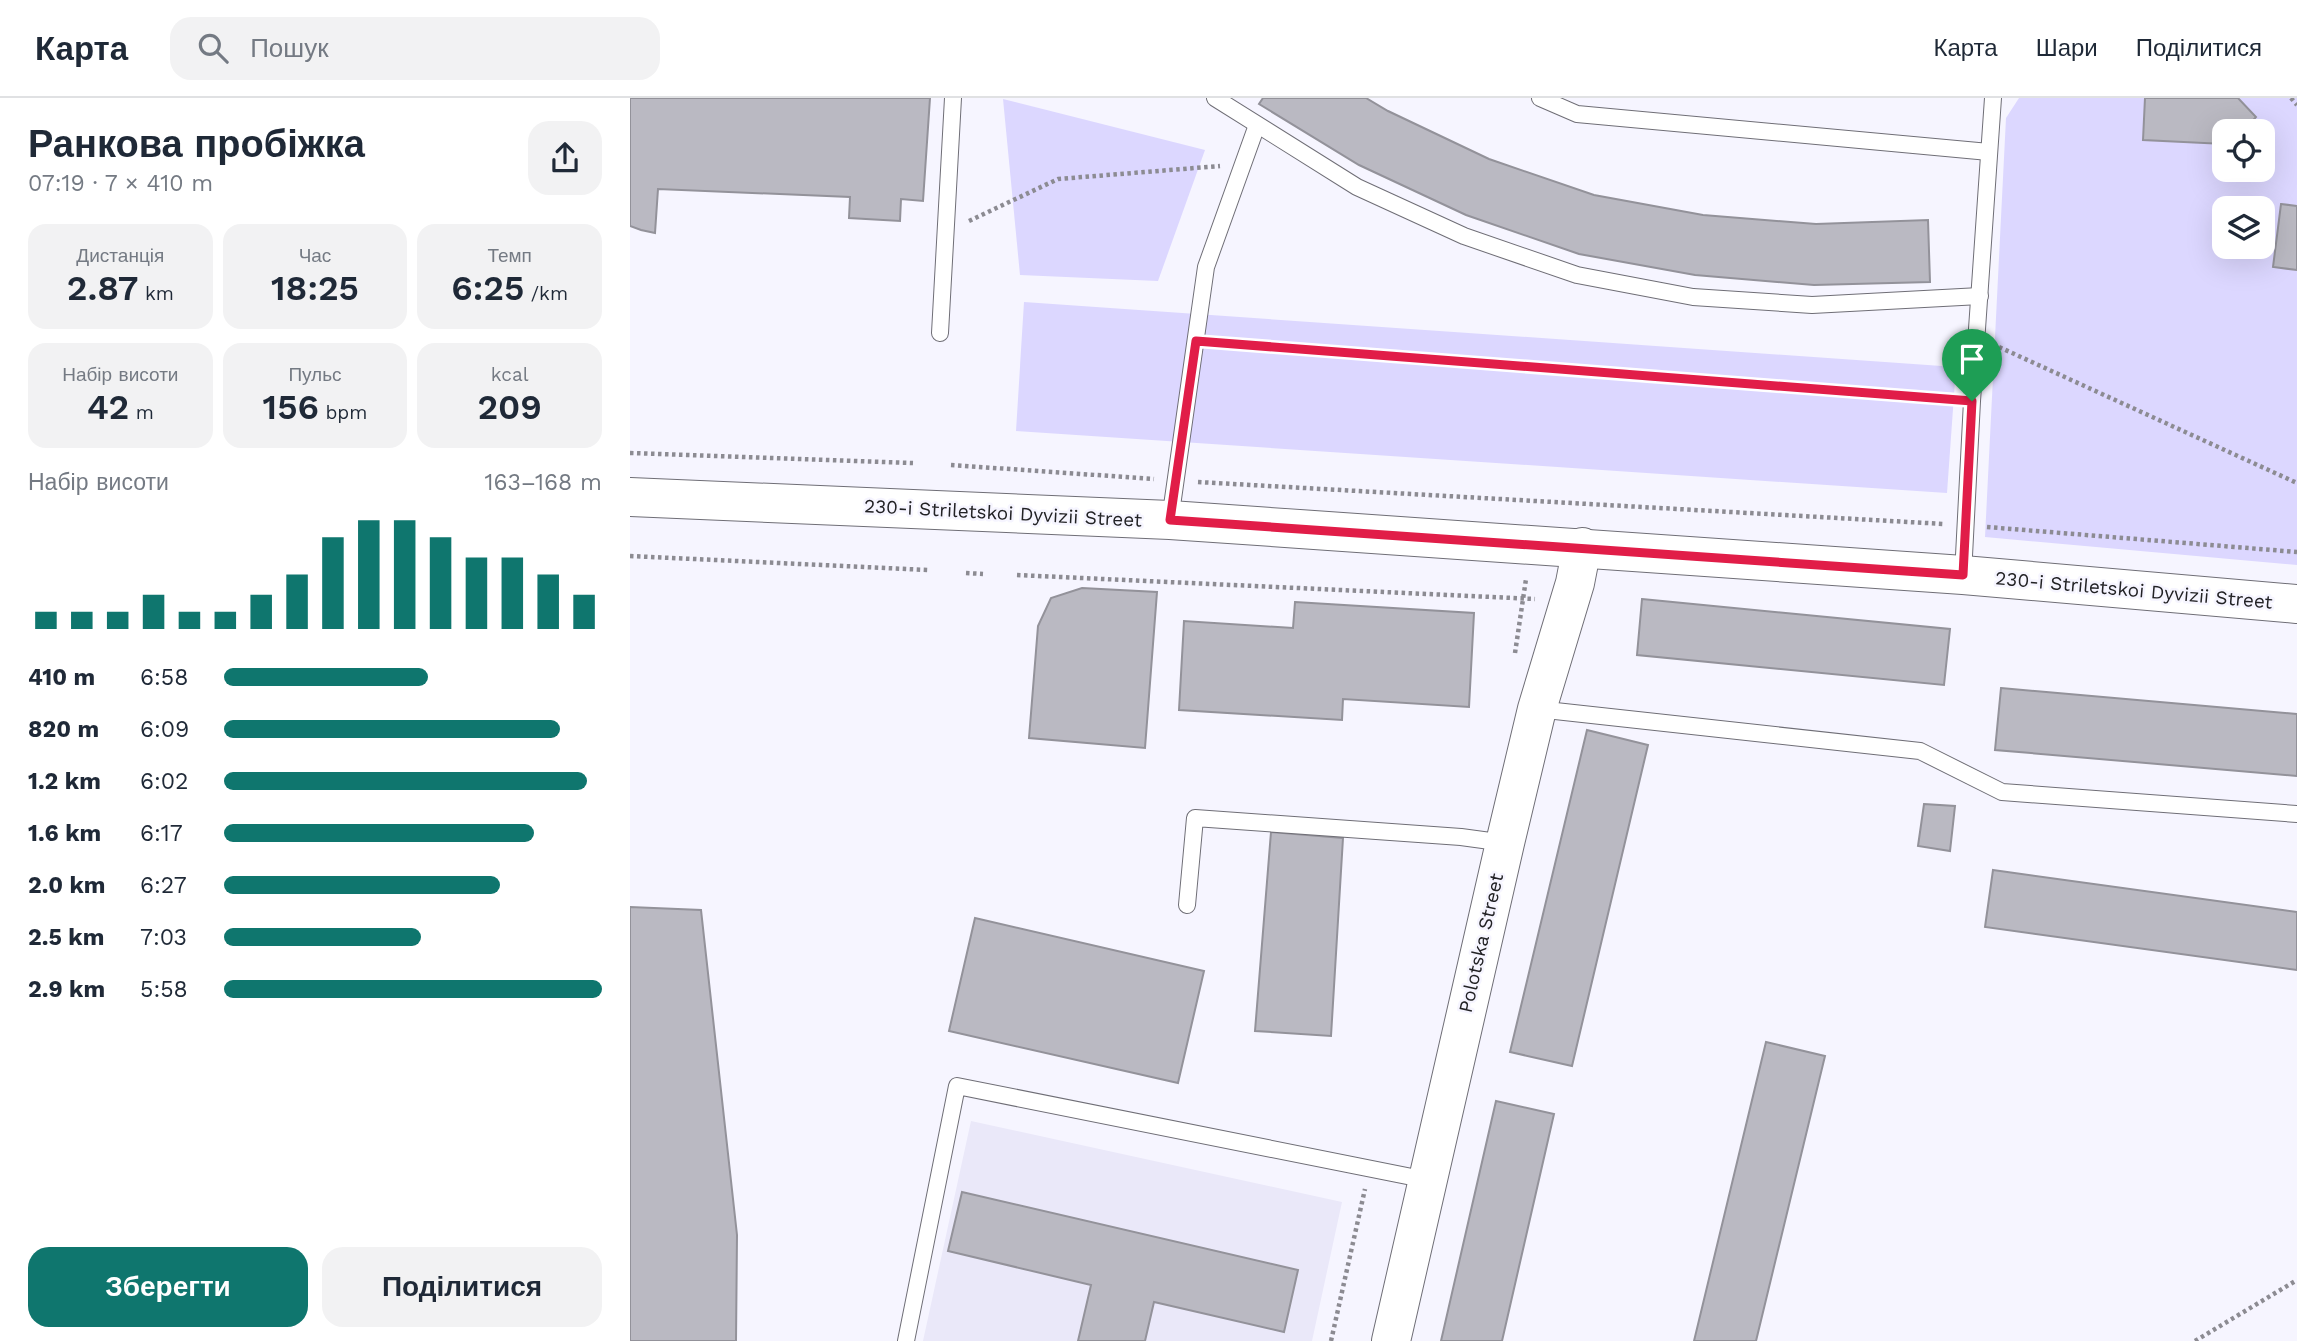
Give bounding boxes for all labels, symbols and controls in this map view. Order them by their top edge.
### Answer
search box [170,17,660,80]
text: Карта [35,29,128,68]
icon: search [194,29,232,67]
text: Пошук [250,33,329,63]
text: Карта [1933,34,1998,62]
text: Шари [2036,34,2098,62]
text: Поділитися [2136,34,2262,62]
map controls [2212,119,2275,259]
button: locate [2212,119,2275,182]
button: share [528,121,602,195]
text: Ранкова пробіжка [28,122,365,166]
text: 07:19 · 7 × 410 m [28,170,213,197]
button: layers [2212,196,2275,259]
text: Дистанція [76,244,164,267]
text: Час [299,244,331,267]
text: Темп [487,244,532,267]
text: 2.87 [67,267,139,309]
text: 18:25 [271,267,359,309]
text: 6:25 [451,267,524,309]
text: km [139,282,174,305]
text: /km [524,282,568,305]
pin [1942,329,2002,401]
icon: arrive [1953,340,1991,378]
text: Набір висоти [62,363,178,386]
text: Пульс [288,363,342,386]
text: kcal [491,363,528,386]
text: 42 [87,386,129,428]
text: 156 [263,386,319,428]
text: 209 [477,386,542,428]
text: m [129,401,154,424]
text: bpm [319,401,367,424]
text: Набір висоти [28,469,169,496]
text: 163–168 m [484,469,602,496]
street label: 230-i Striletskoi Dyvizii Street [863,494,1143,532]
street label: 230-i Striletskoi Dyvizii Street [1994,566,2274,614]
text: 410 m [28,664,95,691]
text: 6:58 [140,664,188,691]
text: 820 m [28,716,99,743]
text: 6:09 [140,716,189,743]
text: 1.2 km [28,768,101,795]
text: 6:02 [140,768,189,795]
text: 1.6 km [28,820,101,847]
text: 6:17 [140,820,183,847]
street label: Polotska Street [1454,871,1508,1015]
text: 2.0 km [28,872,106,899]
text: 6:27 [140,872,187,899]
text: 2.5 km [28,924,104,951]
text: 7:03 [140,924,187,951]
text: 2.9 km [28,976,105,1003]
text: 5:58 [140,976,188,1003]
button: Зберегти [28,1247,308,1327]
button: Поділитися [322,1247,602,1327]

